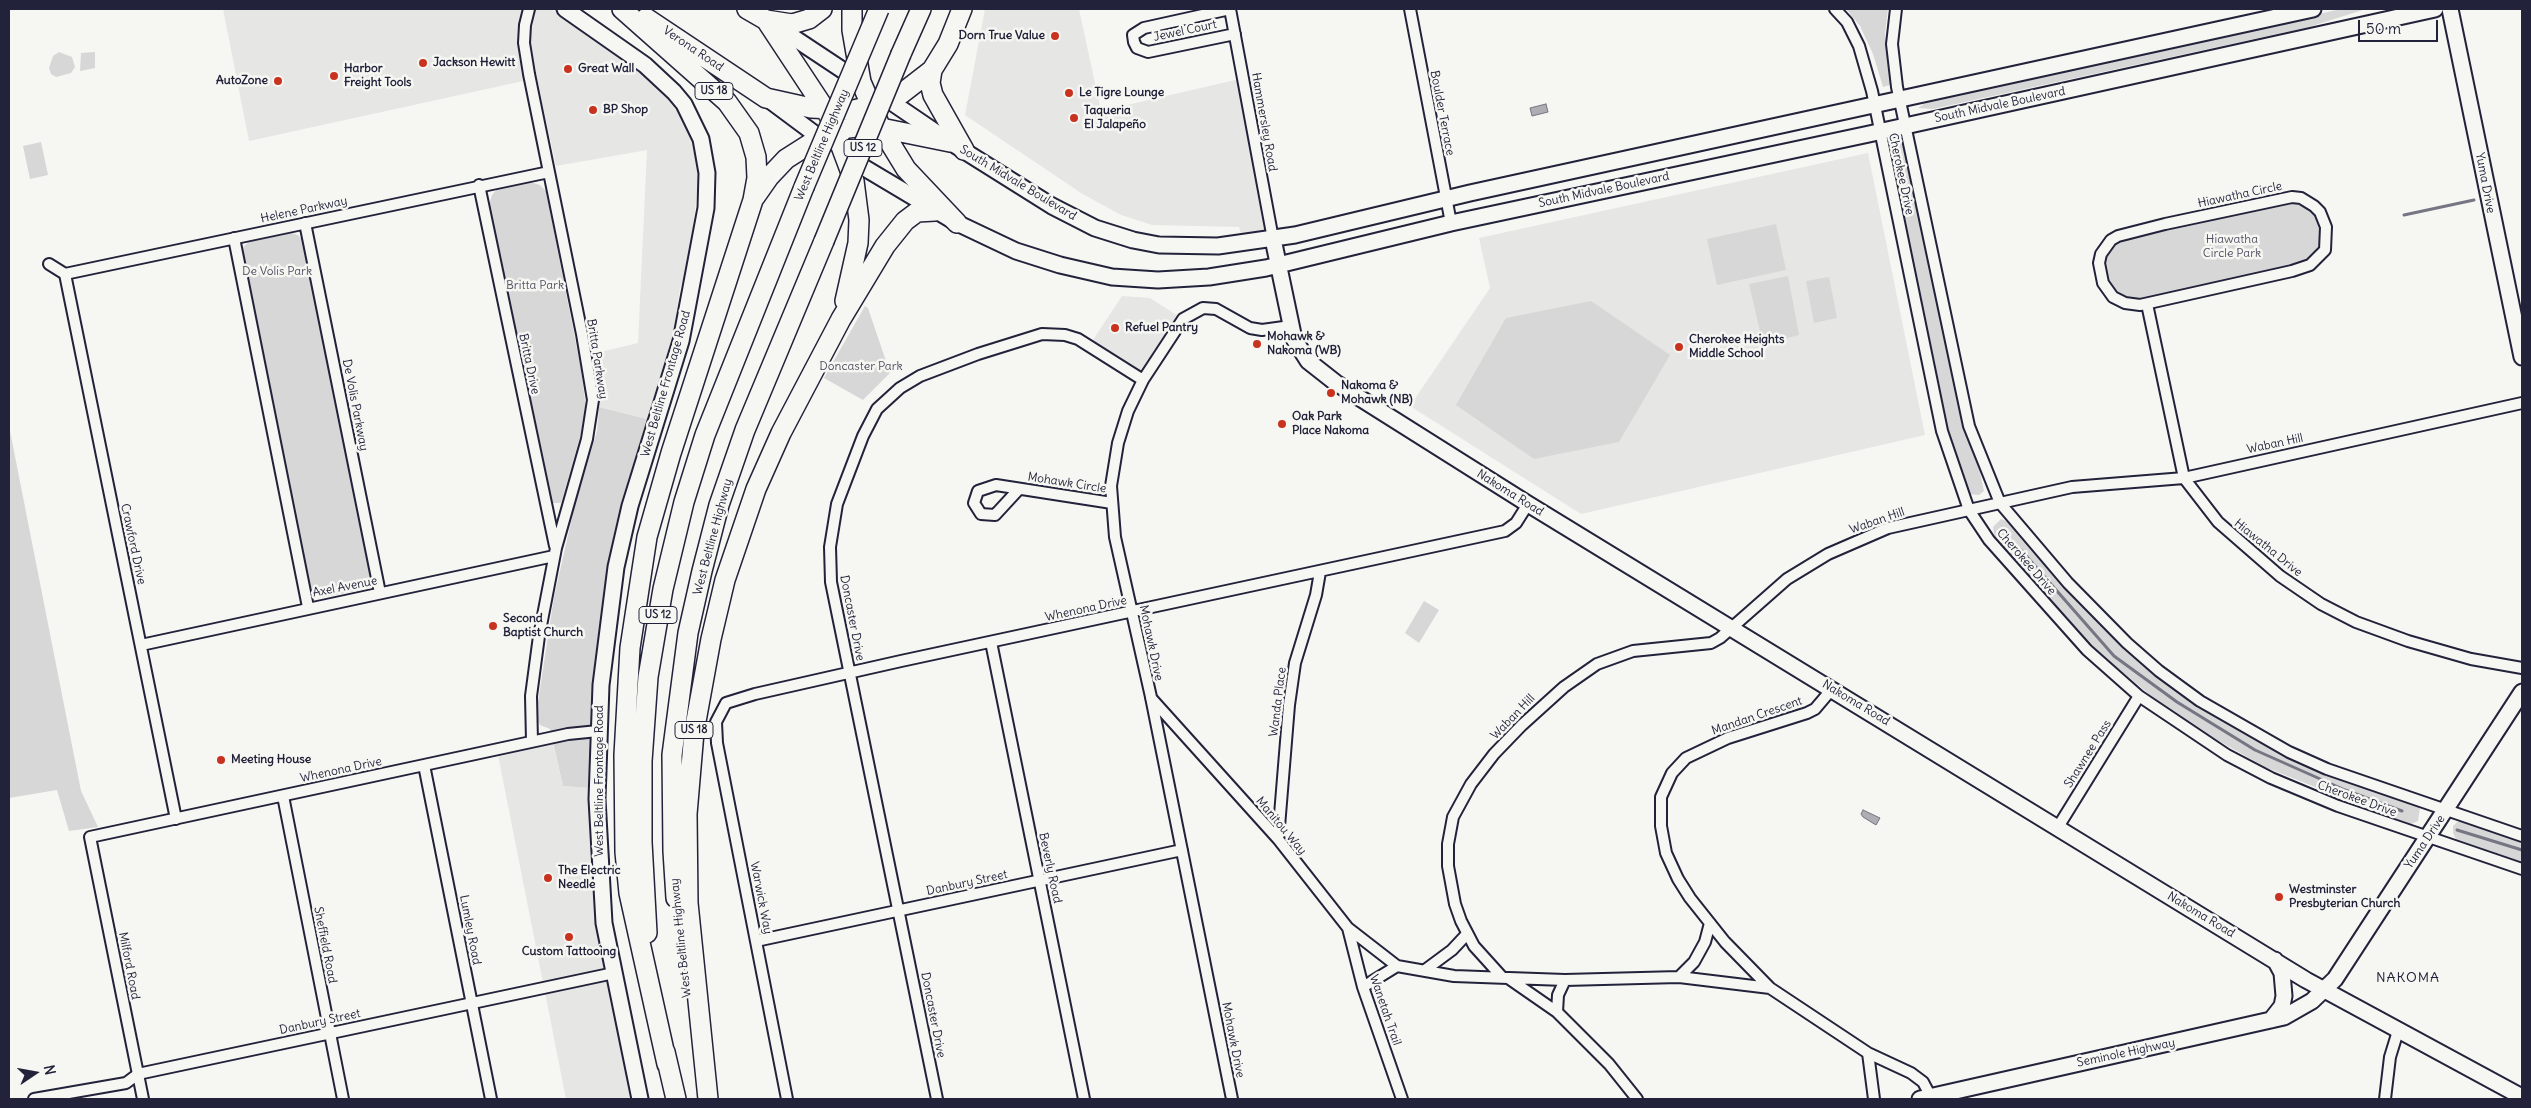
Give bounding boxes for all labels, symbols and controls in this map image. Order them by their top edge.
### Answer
scale bar [2361,10,2441,42]
street label: Jewel Court [1152,17,1218,45]
text: 50 m [2366,19,2401,38]
street label: Verona Road [660,24,726,74]
place label: Dorn True Value [958,29,1045,43]
marker: Dorn True Value [1049,30,1061,42]
place label: Jackson Hewitt [433,56,515,70]
marker: Jackson Hewitt [417,57,429,69]
place label: Harbor Freight Tools [344,62,412,90]
place label: Great Wall [578,62,634,76]
marker: Great Wall [562,63,574,75]
street label: Boulder Terrace [1427,69,1457,157]
marker: Harbor Freight Tools [328,70,340,82]
street label: Hammersley Road [1248,71,1280,173]
place label: AutoZone [216,74,268,88]
marker: AutoZone [272,75,284,87]
road number: US 18 [695,82,733,100]
street label: South Midvale Boulevard [1933,84,2067,126]
place label: Le Tigre Lounge [1079,86,1164,100]
street label: West Beltline Highway [792,87,852,203]
marker: Le Tigre Lounge [1063,87,1075,99]
place label: BP Shop [603,103,648,117]
marker: BP Shop [587,104,599,116]
place label: Taqueria El Jalapeño [1084,104,1146,132]
marker: Taqueria El Jalapeño [1068,112,1080,124]
street label: Cherokee Drive [1885,132,1917,216]
road number: US 12 [844,140,882,156]
street label: South Midvale Boulevard [957,142,1079,224]
street label: Yuma Drive [2472,151,2498,215]
street label: South Midvale Boulevard [1537,169,1671,211]
street label: Hiawatha Circle [2197,179,2283,211]
street label: Helene Parkway [259,194,349,226]
park label: Hiawatha Circle Park [2203,233,2261,261]
park label: De Volis Park [242,265,312,279]
park label: Britta Park [506,279,564,293]
street label: West Beltline Frontage Road [638,309,694,459]
street label: Britta Parkway [584,318,610,400]
place label: Refuel Pantry [1125,321,1198,335]
marker: Refuel Pantry [1109,322,1121,334]
place label: Mohawk & Nakoma (WB) [1267,330,1341,358]
street label: Britta Drive [516,332,542,396]
place label: Cherokee Heights Middle School [1689,333,1784,361]
marker: Mohawk & Nakoma (WB) [1251,338,1263,350]
marker: Cherokee Heights Middle School [1673,341,1685,353]
street label: De Volis Parkway [339,358,371,452]
park label: Doncaster Park [819,360,903,374]
place label: Nakoma & Mohawk (NB) [1341,379,1413,407]
marker: Nakoma & Mohawk (NB) [1325,387,1337,399]
place label: Oak Park Place Nakoma [1292,410,1369,438]
marker: Oak Park Place Nakoma [1276,418,1288,430]
street label: Waban Hill [2245,431,2305,457]
street label: Nakoma Road [1474,467,1546,519]
street label: Mohawk Circle [1027,470,1107,496]
street label: West Beltline Highway [691,477,735,597]
street label: Crawford Drive [117,502,149,586]
street label: Waban Hill [1848,505,1906,537]
street label: Hiawatha Drive [2231,516,2305,580]
street label: Cherokee Drive [1993,526,2059,598]
street label: Axel Avenue [311,574,379,600]
street label: Doncaster Drive [837,574,867,662]
street label: Whenona Drive [1044,593,1128,625]
street label: Mohawk Drive [1136,604,1166,682]
road number: US 12 [639,606,677,624]
place label: Second Baptist Church [503,612,583,640]
marker: Second Baptist Church [487,620,499,632]
street label: Wanda Place [1267,666,1289,738]
street label: Nakoma Road [1820,677,1892,729]
street label: Waban Hill [1488,691,1538,743]
street label: Mandan Crescent [1710,694,1804,738]
street label: West Beltline Frontage Road [593,705,607,857]
street label: Shawnee Pass [2061,717,2115,791]
road number: US 18 [675,722,713,738]
place label: Meeting House [231,753,311,767]
marker: Meeting House [215,754,227,766]
street label: Whenona Drive [299,754,383,786]
street label: Cherokee Drive [2316,778,2398,820]
street label: Manitou Way [1253,794,1309,858]
street label: Yuma Drive [2402,812,2448,872]
street label: Beverly Road [1035,831,1065,905]
street label: Warwick Way [747,861,775,935]
place label: The Electric Needle [558,864,621,892]
street label: Danbury Street [925,867,1009,899]
marker: The Electric Needle [542,872,554,884]
street label: West Beltline Highway [668,878,694,998]
place label: Westminster Presbyterian Church [2289,883,2400,911]
street label: Nakoma Road [2165,889,2237,941]
marker: Westminster Presbyterian Church [2273,891,2285,903]
street label: Lumley Road [456,894,484,966]
street label: Sheffield Road [311,905,339,985]
street label: Milford Road [115,931,143,1001]
marker: Custom Tattooing [563,931,575,943]
place label: Custom Tattooing [522,945,616,959]
district label: NAKOMA [2375,970,2441,986]
street label: Doncaster Drive [918,971,948,1059]
street label: Wanetah Trail [1366,973,1404,1047]
street label: Mohawk Drive [1219,1001,1247,1079]
street label: Danbury Street [278,1006,362,1038]
street label: Seminole Highway [2076,1036,2176,1070]
north arrow [10,1048,60,1098]
text: N [40,1063,59,1076]

